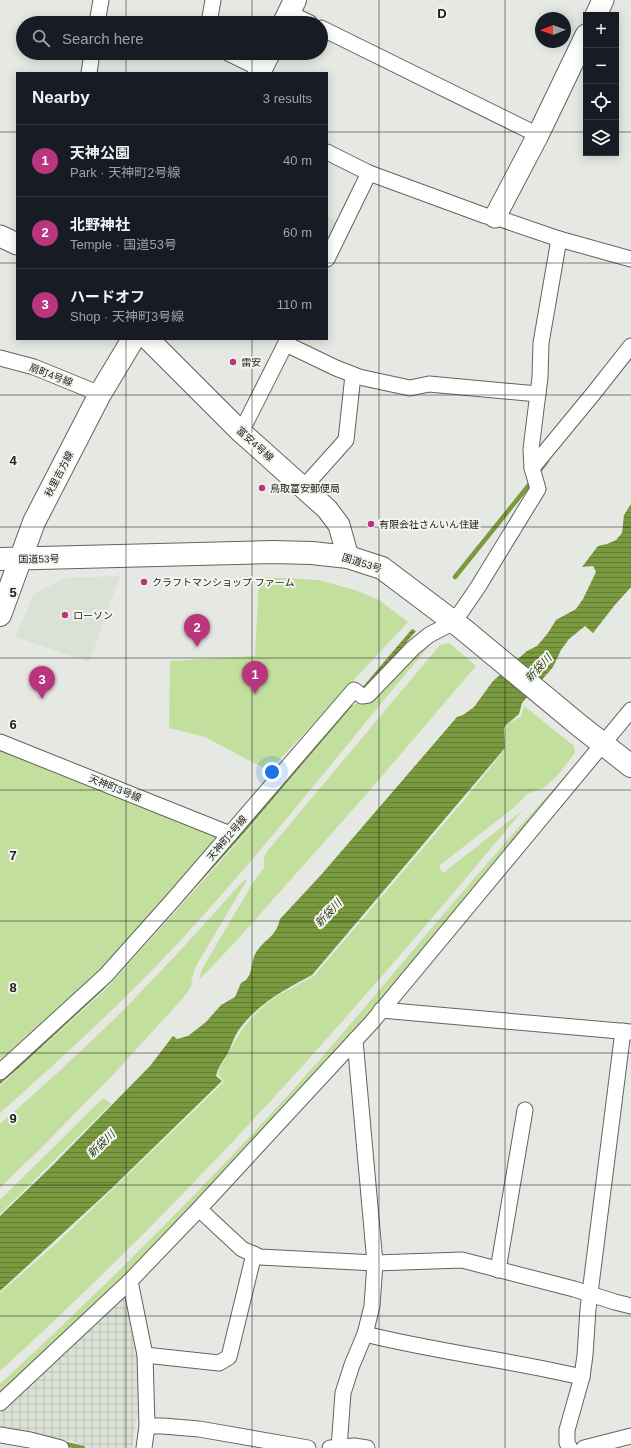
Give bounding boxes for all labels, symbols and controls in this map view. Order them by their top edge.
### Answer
text: D [437,6,447,21]
north arrow [535,12,571,48]
map controls [583,12,619,156]
button: + [583,12,619,48]
search box [16,16,328,60]
icon: search [30,27,52,49]
text: Search here [62,30,144,47]
button: − [583,48,619,84]
button: locate [583,84,619,120]
text: Nearby [32,88,90,107]
text: 3 results [263,91,312,106]
button: layers [583,120,619,156]
text: 天神公園 [70,144,130,161]
text: 1 [41,153,49,168]
text: 40 m [283,153,312,168]
text: Park · 天神町2号線 [70,165,181,180]
text: 北野神社 [70,216,130,233]
text: 2 [41,225,49,240]
text: 60 m [283,225,312,240]
text: Temple · 国道53号 [70,237,177,252]
text: ハードオフ [70,288,145,305]
text: 3 [41,297,49,312]
text: 110 m [277,297,312,312]
text: Shop · 天神町3号線 [70,309,184,324]
marker: 雷安 [228,357,238,367]
place label: 雷安 [241,357,261,368]
street label: 扇町4号線 [28,362,74,388]
street label: 富安4号線 [234,425,276,463]
street label: 秋里吉方線 [43,449,75,499]
text: 4 [9,453,17,468]
marker: 鳥取富安郵便局 [257,483,267,493]
place label: 鳥取富安郵便局 [270,483,340,494]
marker: 有限会社さんいん住建 [366,519,376,529]
place label: 有限会社さんいん住建 [379,519,479,530]
street label: 国道53号 [341,552,383,574]
street label: 国道53号 [18,553,60,565]
marker: クラフトマンショップ ファーム [139,577,149,587]
place label: クラフトマンショップ ファーム [152,577,294,588]
text: 5 [9,585,17,600]
marker: ローソン [60,610,70,620]
place label: ローソン [73,610,113,621]
pin: 2 [184,614,210,647]
water label: 新袋川 [522,651,554,684]
pin: 1 [242,661,268,694]
pin: 3 [29,666,55,699]
text: 6 [9,717,17,732]
your location [262,762,282,782]
street label: 天神町3号線 [87,772,143,804]
street label: 天神町2号線 [205,813,249,863]
text: 7 [9,848,17,863]
water label: 新袋川 [312,896,344,929]
text: 8 [9,980,17,995]
text: 9 [9,1111,17,1126]
water label: 新袋川 [85,1128,118,1160]

